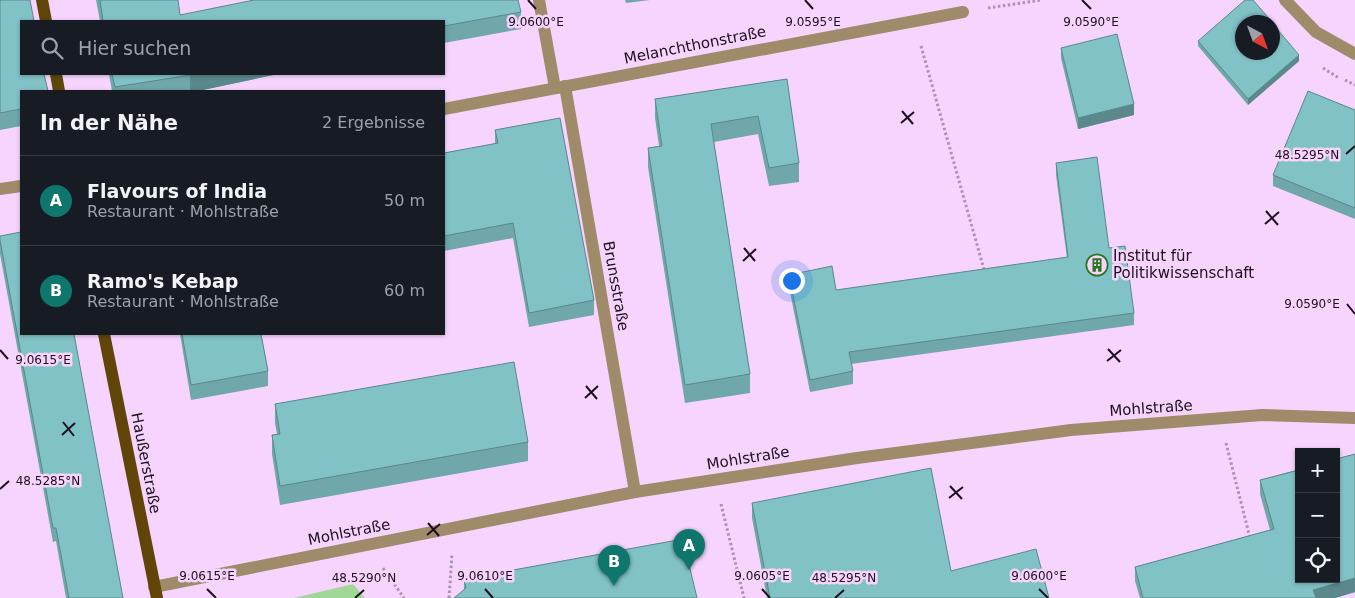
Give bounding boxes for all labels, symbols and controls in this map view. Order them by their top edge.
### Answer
text: 9.0600°E [508,15,564,29]
text: 9.0595°E [785,15,841,29]
text: 9.0590°E [1063,15,1119,29]
north arrow [1235,15,1280,60]
search box [20,20,445,75]
street label: Melanchthonstraße [622,22,768,68]
icon: search [38,34,66,62]
text: Hier suchen [78,37,191,59]
text: In der Nähe [40,111,178,135]
text: 2 Ergebnisse [322,113,425,132]
text: 48.5295°N [1275,148,1339,162]
text: Flavours of India [87,180,267,202]
text: A [50,191,62,210]
text: 50 m [384,191,425,210]
text: Restaurant · Mohlstraße [87,202,279,221]
street label: Brunsstraße [599,240,633,332]
place label: Institut für Politikwissenschaft [1113,247,1254,282]
building icon: Institut für Politikwissenschaft [1085,253,1109,277]
your location [779,268,805,294]
text: Ramo's Kebap [87,270,238,292]
text: B [50,281,62,300]
text: 60 m [384,281,425,300]
text: Restaurant · Mohlstraße [87,292,279,311]
text: 9.0590°E [1284,297,1340,311]
text: 9.0615°E [15,353,71,367]
street label: Mohlstraße [1109,396,1193,420]
street label: Haußerstraße [127,411,165,515]
street label: Mohlstraße [705,443,791,473]
map controls [1295,448,1340,583]
button: + [1295,448,1340,493]
text: 48.5285°N [16,474,80,488]
button: − [1295,493,1340,538]
street label: Mohlstraße [306,515,392,549]
pin: A [673,529,705,570]
button: locate [1295,538,1340,583]
pin: B [598,545,630,586]
text: 9.0615°E [179,569,235,583]
text: 9.0610°E [457,569,513,583]
text: 9.0605°E [734,569,790,583]
text: 9.0600°E [1011,569,1067,583]
text: 48.5290°N [332,571,396,585]
text: 48.5295°N [812,571,876,585]

